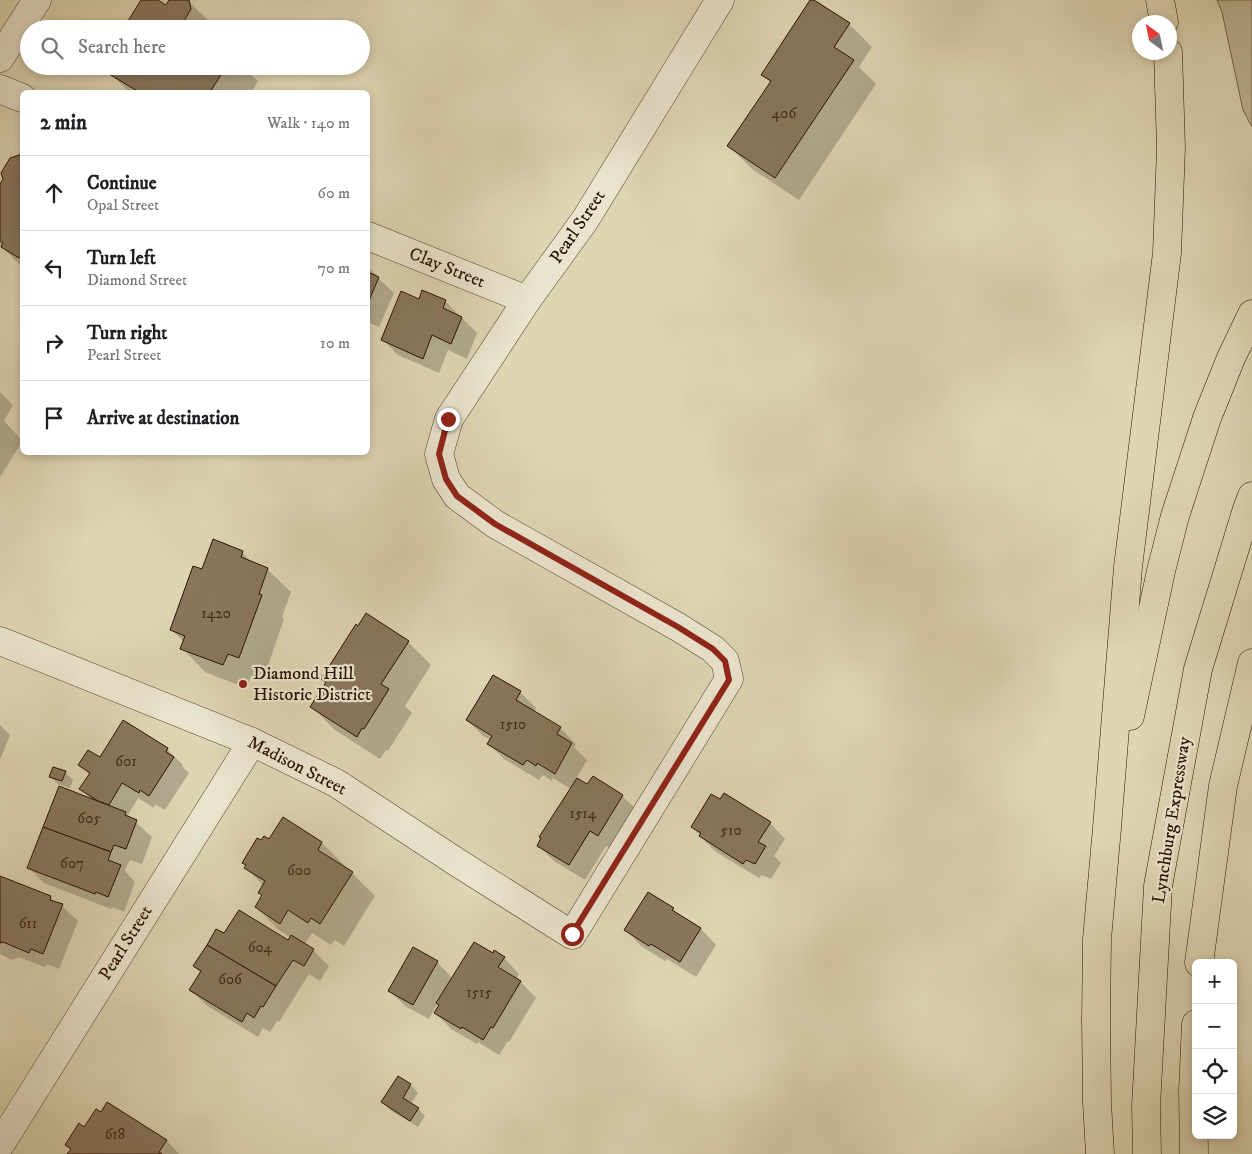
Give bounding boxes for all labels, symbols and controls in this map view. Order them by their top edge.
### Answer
north arrow [1132,15,1177,60]
search box [20,20,370,75]
icon: search [38,34,66,62]
text: Search here [78,36,166,59]
house number: 406 [772,104,797,123]
text: 2 min [40,110,87,136]
text: Walk · 140 m [267,113,350,133]
text: Continue [87,172,157,195]
icon: ahead [40,179,68,207]
text: 60 m [318,183,350,203]
street label: Pearl Street [545,186,611,268]
text: Opal Street [87,195,159,215]
street label: Clay Street [406,243,488,293]
text: Turn left [87,247,156,270]
icon: left [40,254,68,282]
text: 70 m [318,258,350,278]
text: Diamond Street [87,270,187,290]
text: Turn right [87,322,167,345]
icon: right [40,329,68,357]
text: 10 m [320,333,350,353]
text: Pearl Street [87,345,161,365]
icon: arrive [40,404,68,432]
text: Arrive at destination [87,407,239,430]
route end [437,408,460,431]
house number: 1420 [201,604,231,623]
place label: Diamond Hill Historic District [253,663,371,706]
marker: Diamond Hill Historic District [237,678,249,690]
house number: 1510 [500,715,526,734]
street label: Madison Street [244,732,350,800]
street label: Lynchburg Expressway [1148,735,1196,905]
house number: 601 [115,752,137,771]
house number: 1514 [569,804,597,823]
house number: 605 [77,809,101,828]
house number: 510 [721,821,741,840]
house number: 607 [60,854,84,873]
house number: 600 [287,861,311,880]
street label: Pearl Street [94,901,158,984]
house number: 611 [19,914,37,933]
route start [561,923,584,946]
house number: 604 [248,938,273,957]
map controls [1192,959,1237,1139]
button: + [1192,959,1237,1004]
house number: 606 [218,970,243,989]
house number: 1515 [466,983,492,1002]
button: − [1192,1004,1237,1049]
button: locate [1192,1049,1237,1094]
button: layers [1192,1094,1237,1139]
house number: 618 [105,1125,125,1144]

